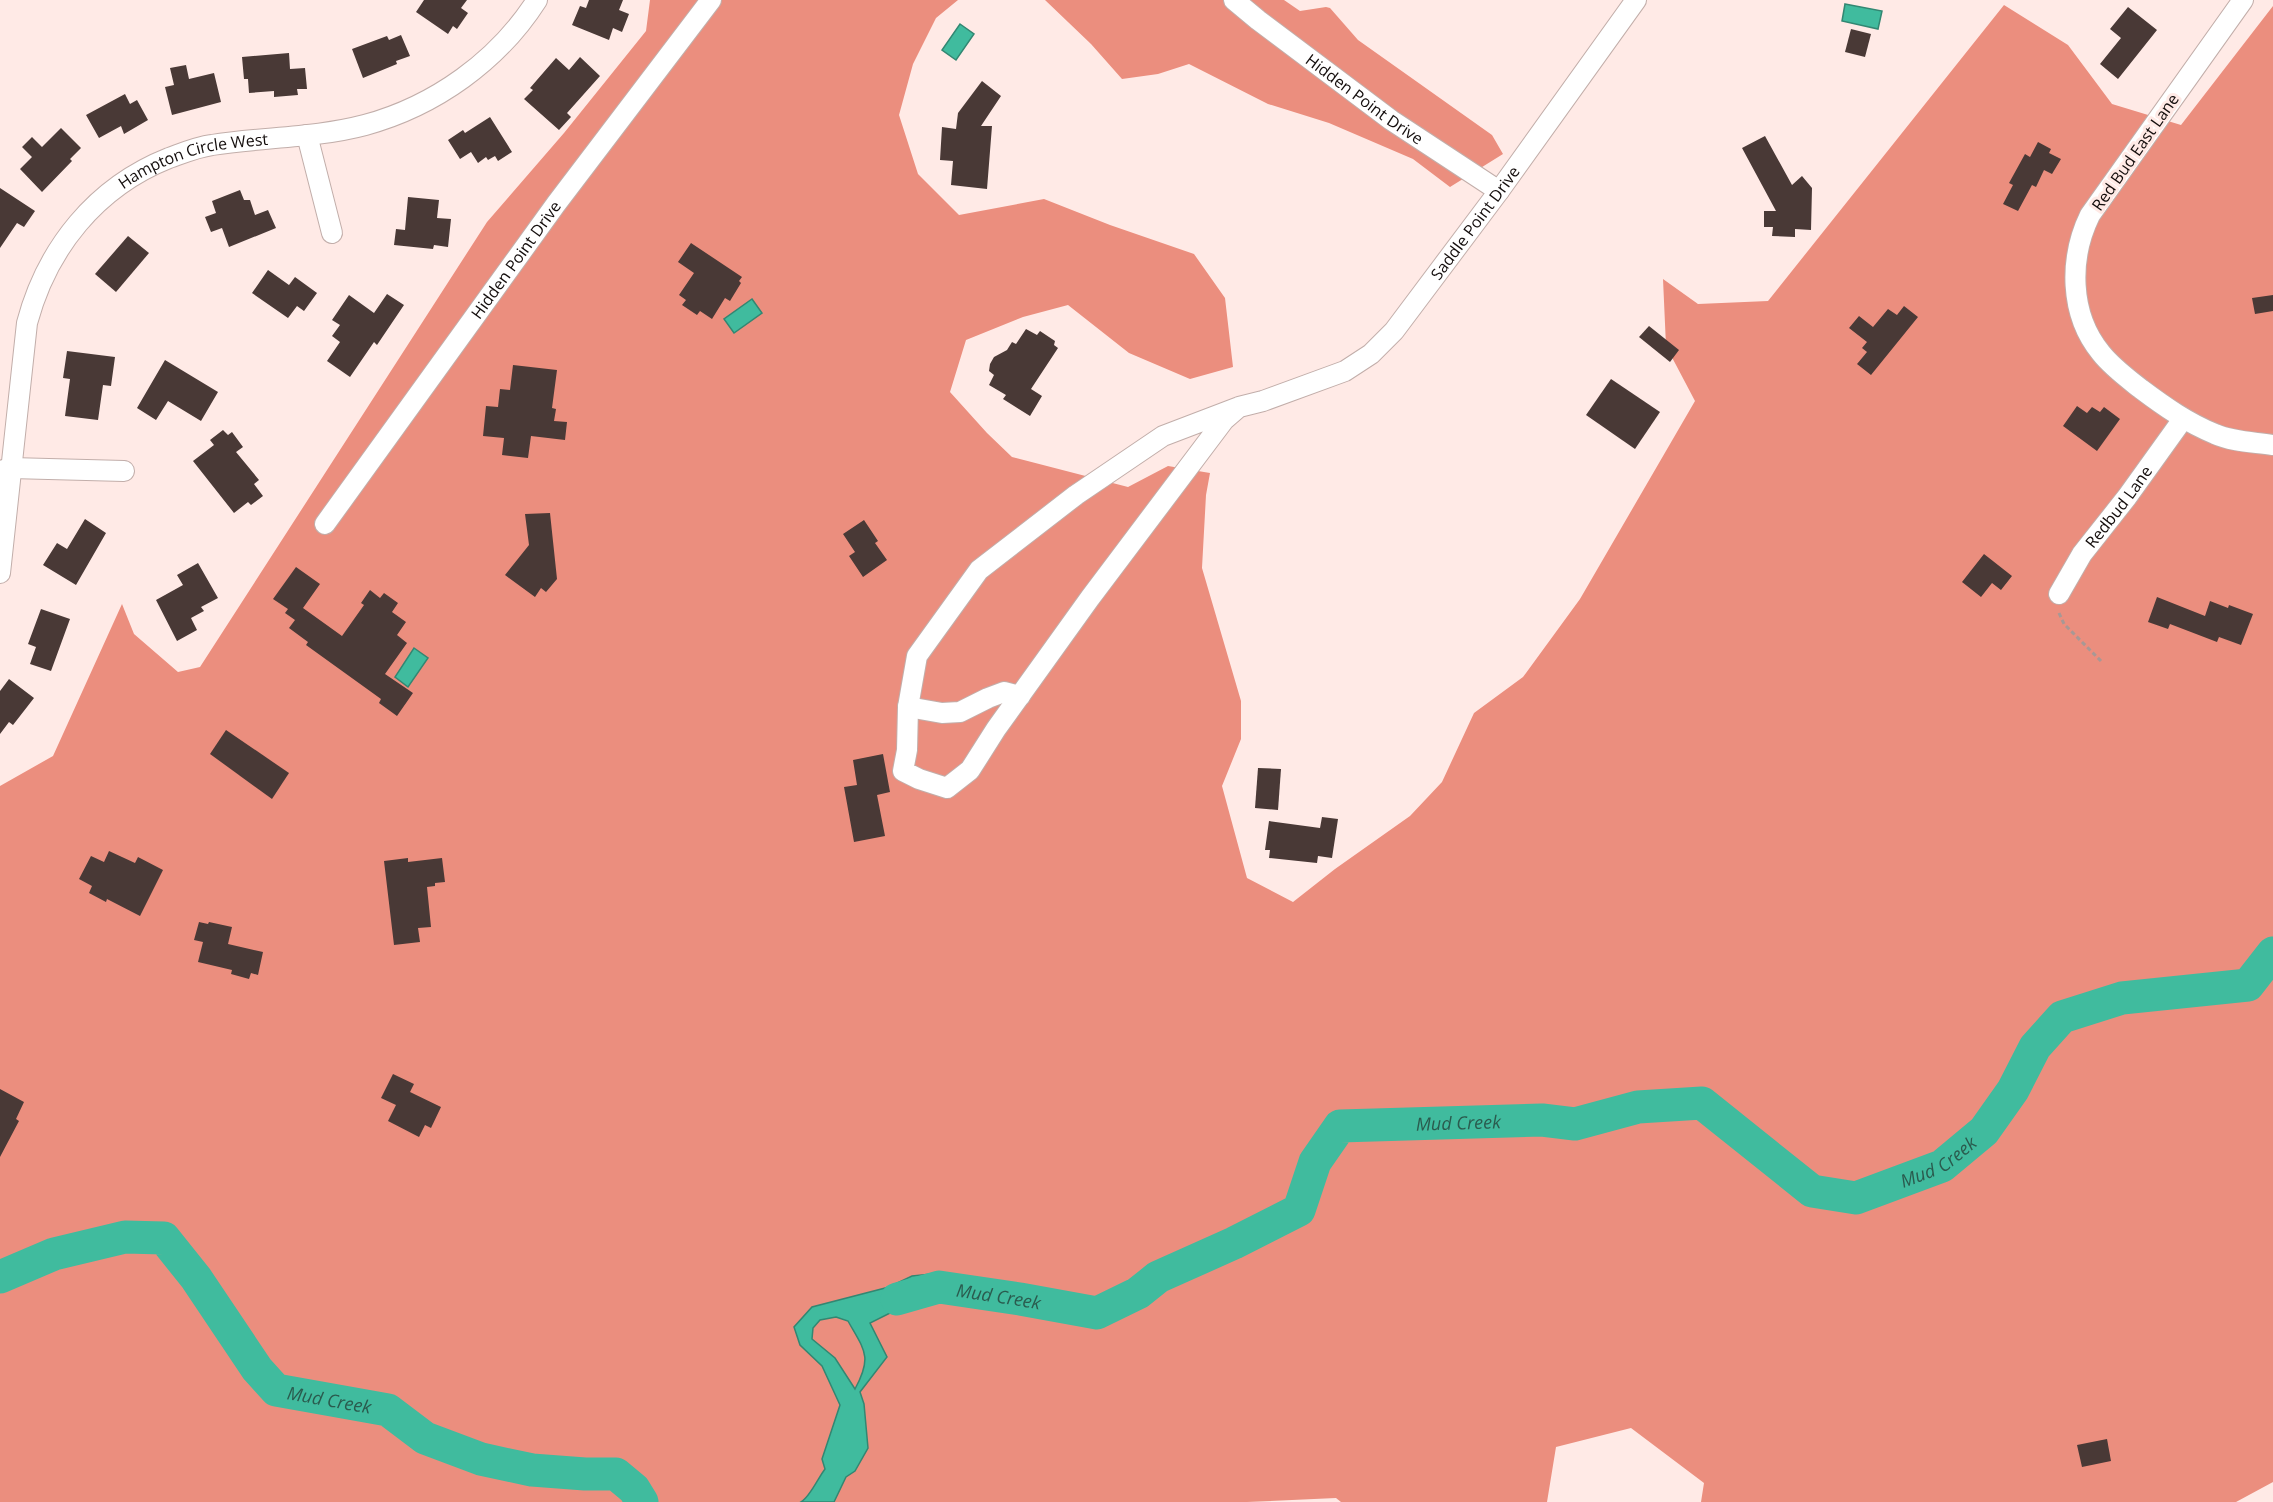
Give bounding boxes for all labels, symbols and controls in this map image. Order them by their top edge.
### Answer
street label: Hidden Point Drive [1301,49,1428,149]
street label: Red Bud East Lane [2086,89,2184,215]
street label: Hampton Circle West [114,128,269,194]
street label: Saddle Point Drive [1425,161,1525,284]
street label: Hidden Point Drive [466,196,566,323]
street label: Redbud Lane [2080,461,2157,552]
water label: Mud Creek [1415,1109,1502,1136]
water label: Mud Creek [1897,1130,1982,1193]
water label: Mud Creek [955,1278,1044,1315]
water label: Mud Creek [285,1380,374,1419]

